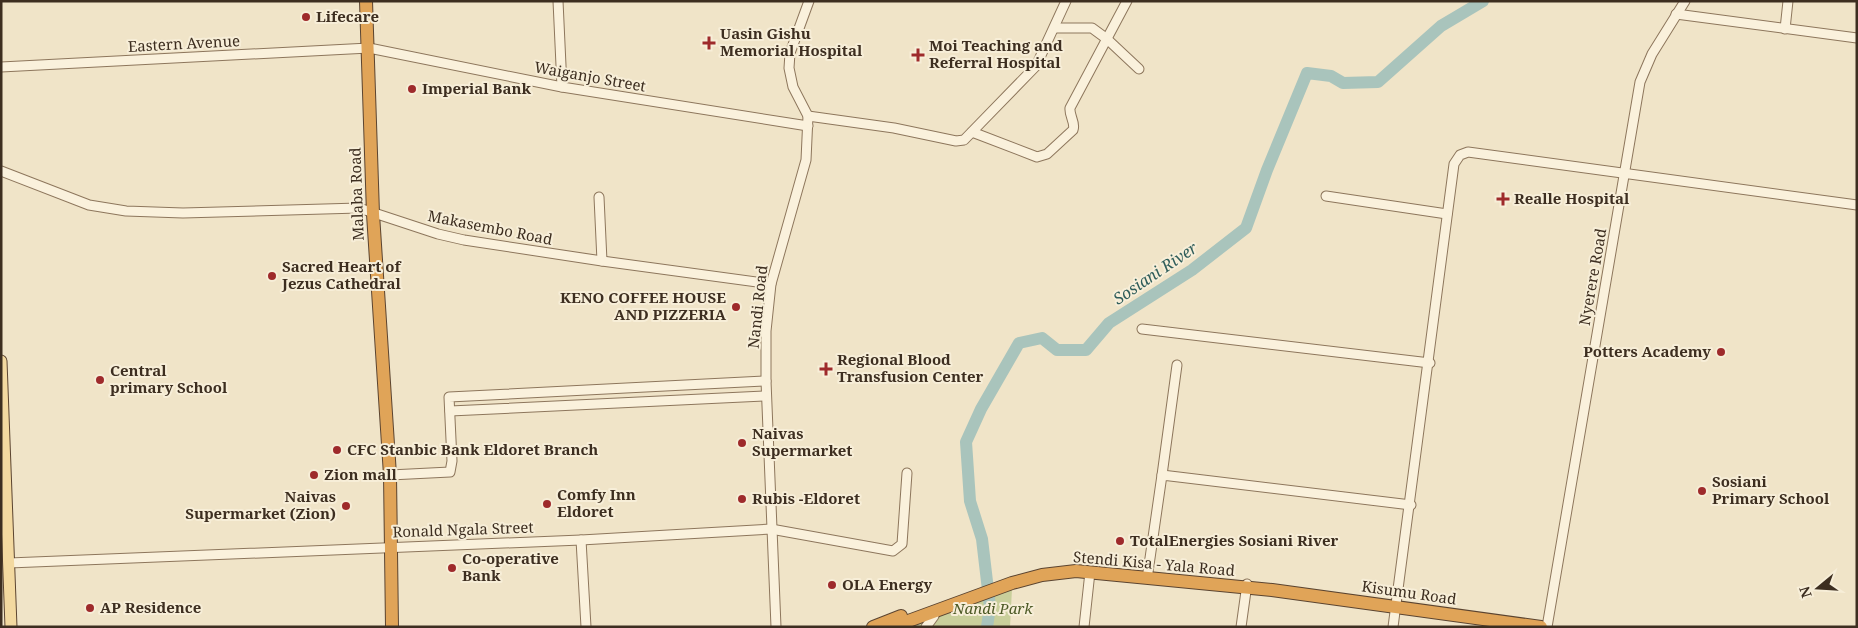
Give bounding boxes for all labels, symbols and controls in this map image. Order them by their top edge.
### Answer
place label: Lifecare [316,6,379,26]
marker: Lifecare [300,11,312,23]
place label: Uasin Gishu Memorial Hospital [720,23,863,60]
street label: Eastern Avenue [127,30,240,56]
place label: Moi Teaching and Referral Hospital [929,35,1063,72]
marker: Uasin Gishu Memorial Hospital [702,36,716,50]
marker: Moi Teaching and Referral Hospital [911,48,925,62]
street label: Waiganjo Street [533,56,648,96]
place label: Imperial Bank [422,78,531,98]
marker: Imperial Bank [406,83,418,95]
street label: Malaba Road [344,147,368,241]
place label: Realle Hospital [1514,188,1630,208]
marker: Realle Hospital [1496,192,1510,206]
street label: Makasembo Road [426,205,554,249]
street label: Nyerere Road [1574,227,1610,327]
water label: Sosiani River [1108,236,1202,309]
place label: Sacred Heart of Jezus Cathedral [281,256,403,293]
street label: Nandi Road [743,264,771,350]
marker: Sacred Heart of Jezus Cathedral [266,270,278,282]
place label: KENO COFFEE HOUSE AND PIZZERIA [560,287,727,324]
marker: KENO COFFEE HOUSE AND PIZZERIA [730,301,742,313]
place label: Potters Academy [1583,341,1711,361]
marker: Potters Academy [1715,346,1727,358]
place label: Regional Blood Transfusion Center [837,349,984,386]
place label: Central primary School [110,360,228,397]
marker: Regional Blood Transfusion Center [819,362,833,376]
marker: Central primary School [94,374,106,386]
place label: Naivas Supermarket [752,423,852,460]
marker: Naivas Supermarket [736,437,748,449]
place label: CFC Stanbic Bank Eldoret Branch [347,439,598,459]
marker: CFC Stanbic Bank Eldoret Branch [331,444,343,456]
place label: Zion mall [324,464,397,484]
marker: Zion mall [308,469,320,481]
place label: Sosiani Primary School [1712,471,1830,508]
place label: Comfy Inn Eldoret [557,484,636,521]
marker: Sosiani Primary School [1696,485,1708,497]
place label: Naivas Supermarket (Zion) [185,486,336,523]
place label: Rubis -Eldoret [752,488,860,508]
marker: Rubis -Eldoret [736,493,748,505]
marker: Comfy Inn Eldoret [541,498,553,510]
marker: Naivas Supermarket (Zion) [340,500,352,512]
street label: Ronald Ngala Street [392,517,534,541]
place label: TotalEnergies Sosiani River [1130,530,1339,550]
marker: TotalEnergies Sosiani River [1114,535,1126,547]
street label: Stendi Kisa - Yala Road [1072,546,1236,580]
place label: Co-operative Bank [462,548,559,585]
marker: Co-operative Bank [446,562,458,574]
north arrow [1793,563,1843,613]
place label: OLA Energy [842,574,932,594]
street label: Kisumu Road [1361,575,1458,609]
marker: OLA Energy [826,579,838,591]
text: N [1794,584,1816,600]
place label: AP Residence [100,597,201,617]
park label: Nandi Park [952,598,1033,618]
marker: AP Residence [84,602,96,614]

